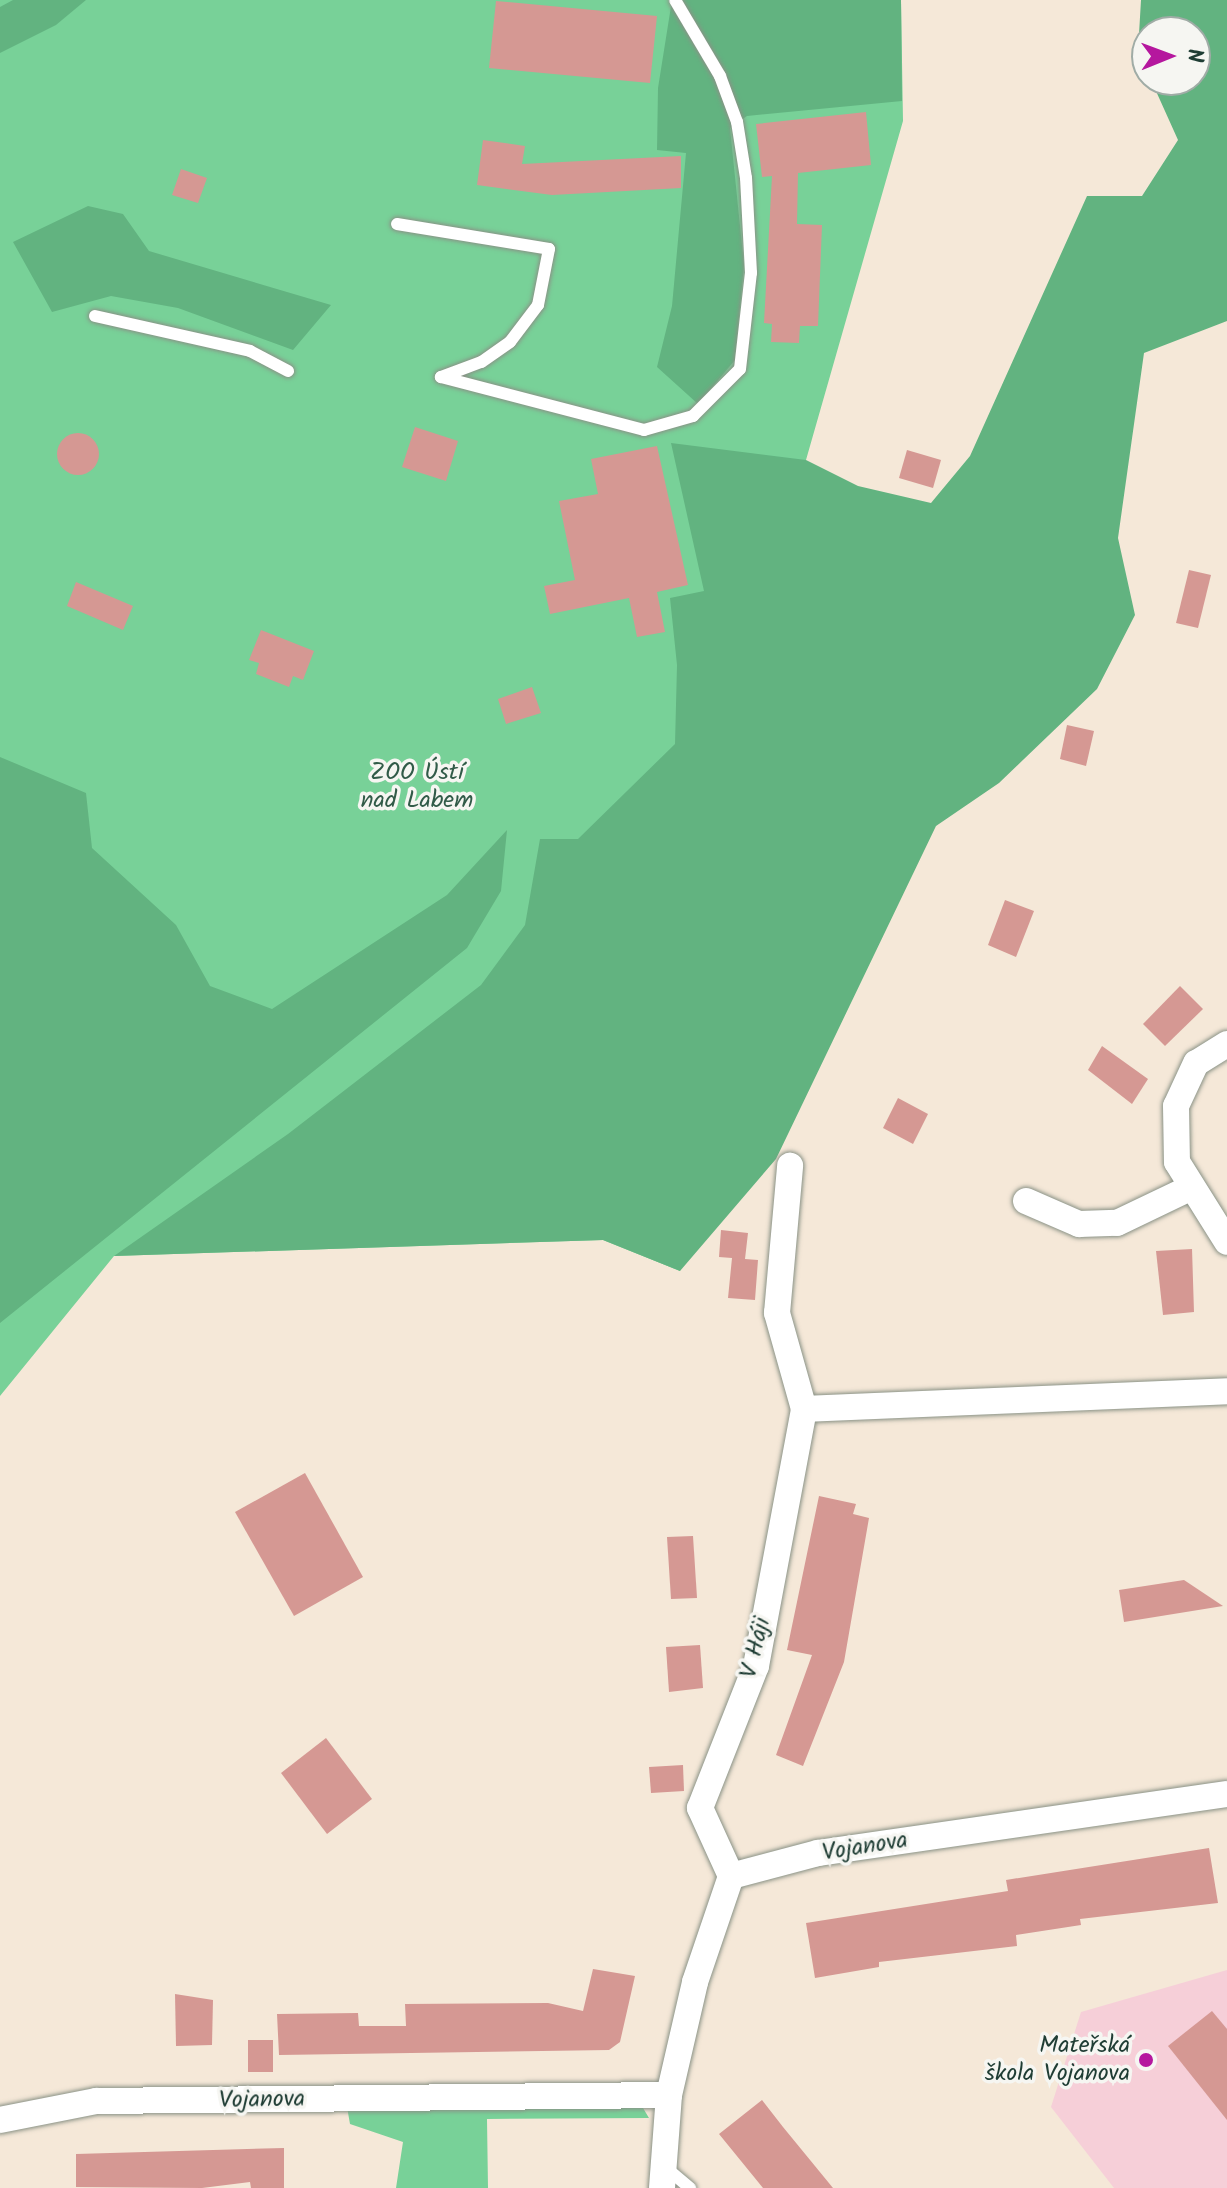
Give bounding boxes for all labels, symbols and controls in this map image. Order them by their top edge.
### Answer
north arrow [1131,16,1211,96]
text: N [1176,48,1211,63]
park label: ZOO Ústí nad Labem [361,759,473,815]
street label: V Háji [735,1615,777,1681]
street label: Vojanova [820,1826,910,1868]
place label: Mateřská škola Vojanova [985,2032,1130,2088]
marker: Mateřská škola Vojanova [1137,2051,1155,2069]
street label: Vojanova [219,2085,305,2115]

